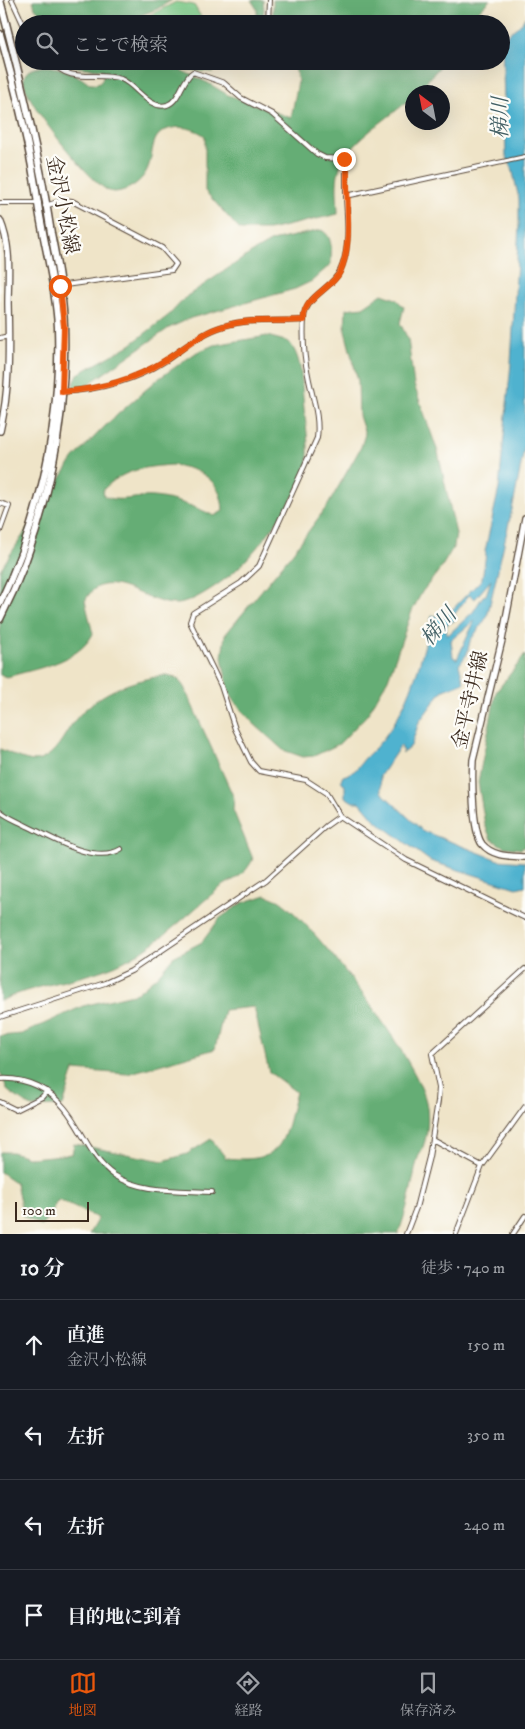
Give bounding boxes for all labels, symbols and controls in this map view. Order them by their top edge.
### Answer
search box [15,15,510,70]
icon: search [33,29,61,57]
text: ここで検索 [73,34,168,57]
north arrow [405,85,450,130]
water label: 梯川 [488,95,514,139]
route end [333,148,356,171]
street label: 金沢小松線 [40,154,84,256]
route start [49,275,72,298]
water label: 梯川 [415,601,464,651]
street label: 金平寺井線 [448,648,494,752]
scale bar [15,1199,89,1222]
text: 100 m [22,1202,56,1220]
text: 10 分 [20,1256,64,1282]
text: 徒歩 · 740 m [421,1258,505,1278]
text: 直進 [67,1324,105,1347]
icon: ahead [20,1331,48,1359]
text: 150 m [467,1335,505,1355]
text: 金沢小松線 [67,1350,147,1370]
icon: left [20,1421,48,1449]
text: 350 m [467,1425,505,1445]
text: 左折 [67,1426,105,1449]
icon: left [20,1511,48,1539]
text: 240 m [464,1515,505,1535]
text: 左折 [67,1516,105,1539]
icon: arrive [20,1601,48,1629]
text: 目的地に到着 [67,1606,181,1629]
tab: 地図 [69,1669,97,1720]
tab: 経路 [234,1669,262,1720]
tab: 保存済み [400,1669,456,1720]

